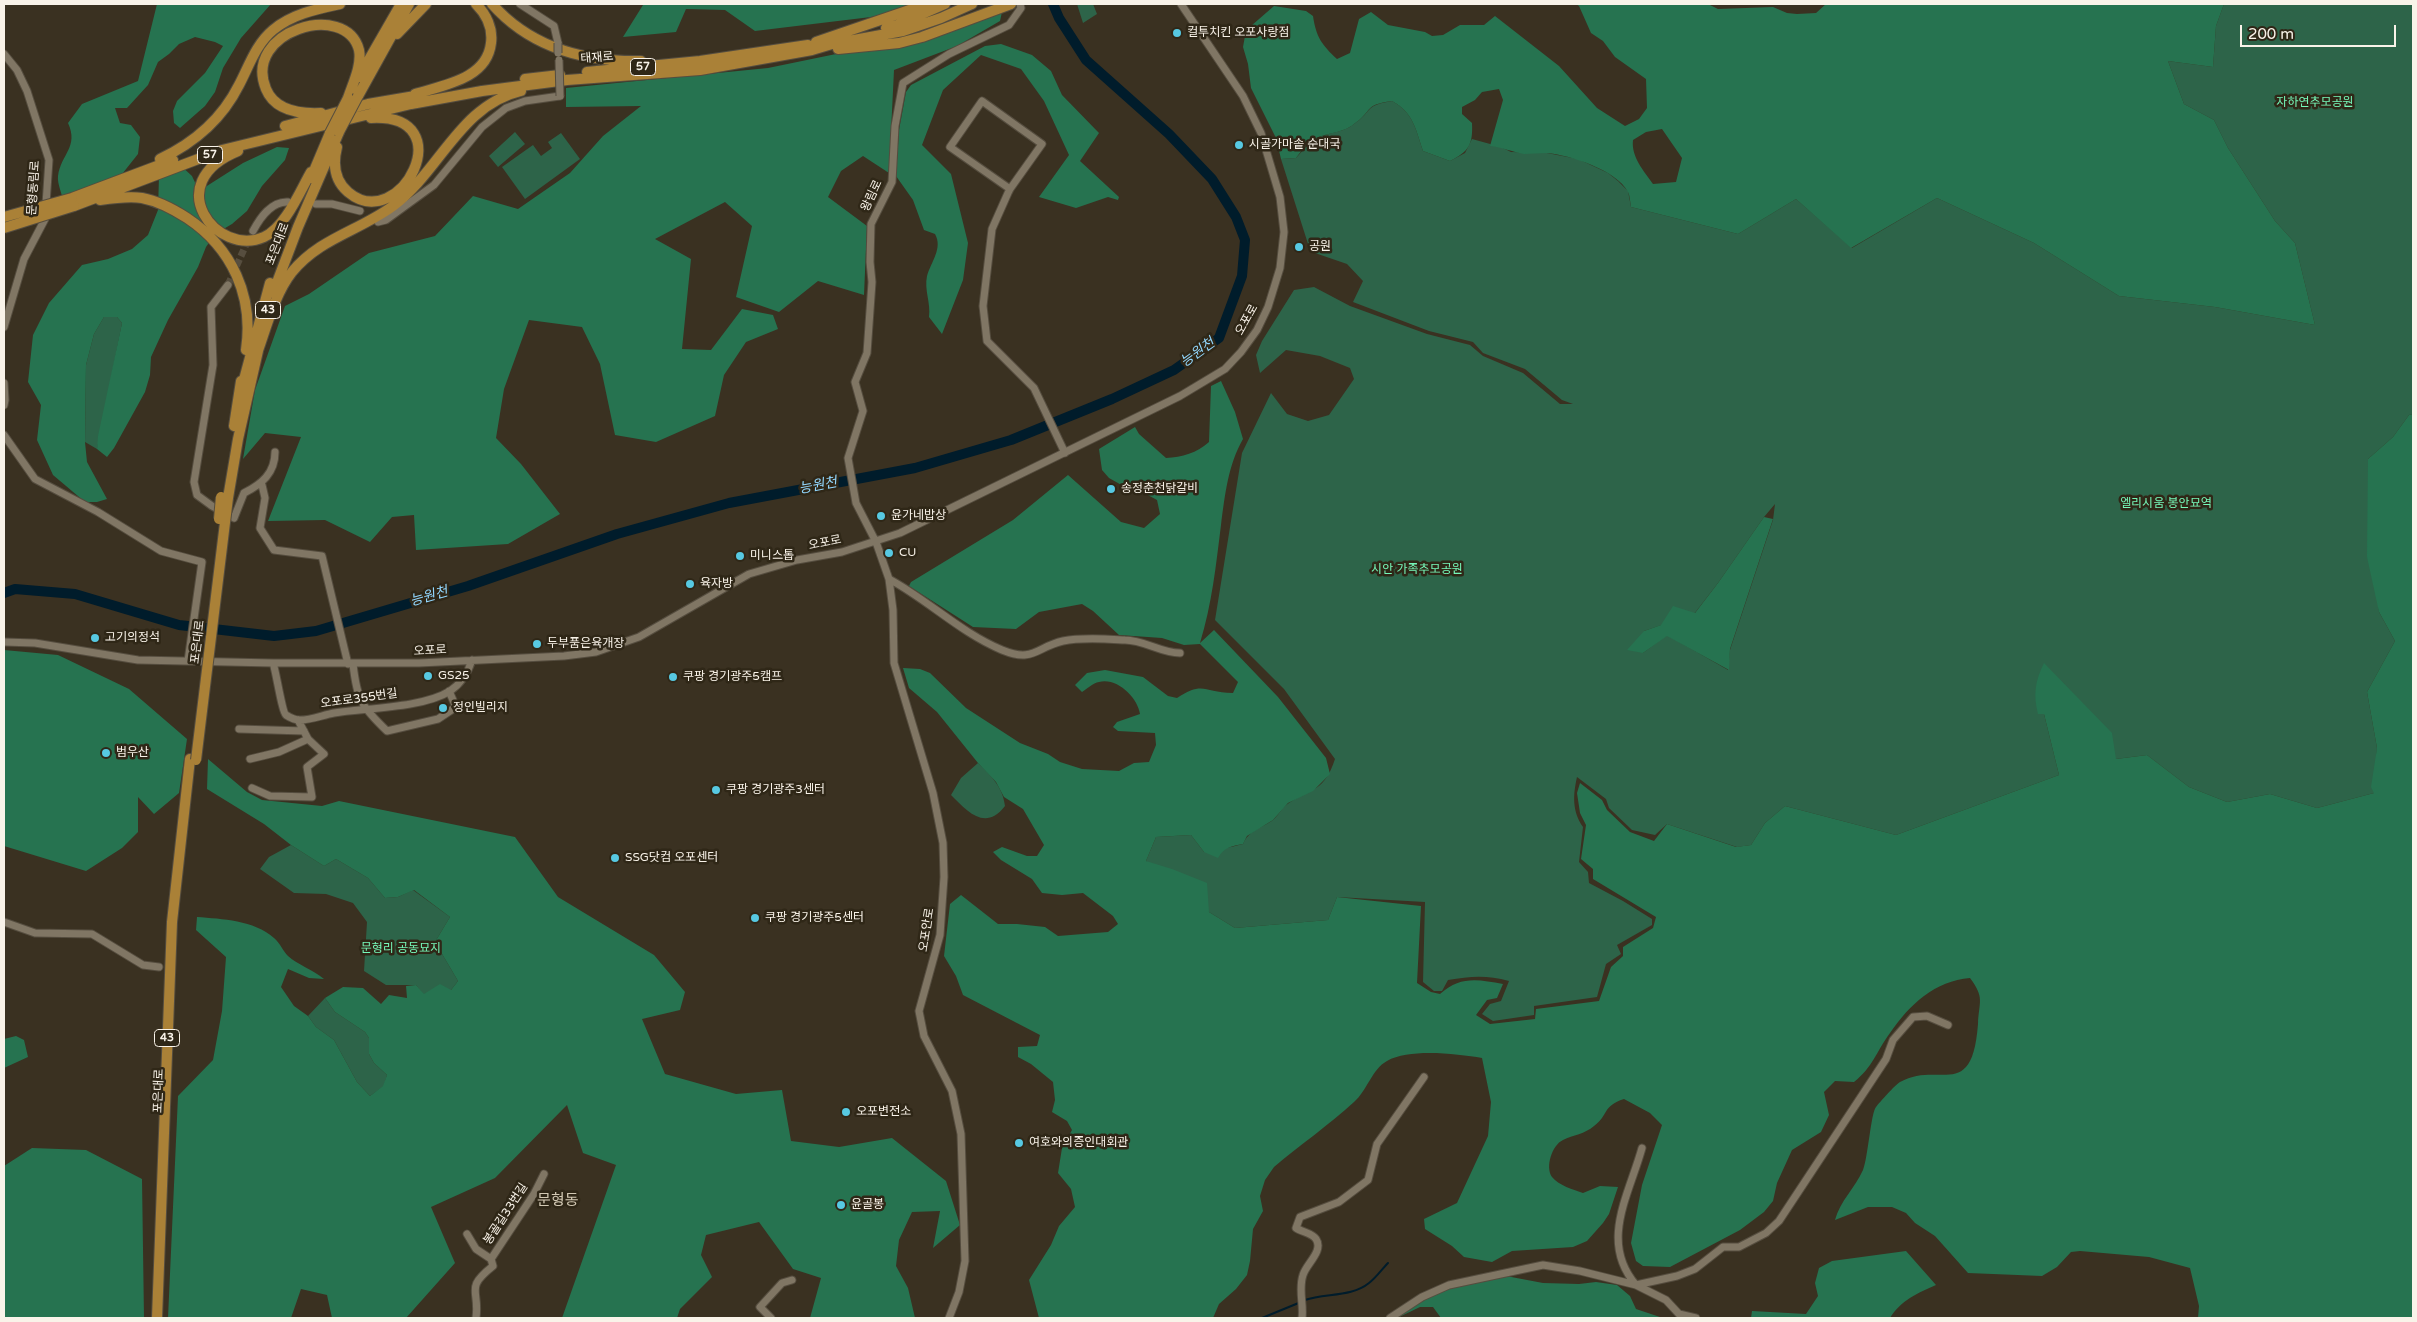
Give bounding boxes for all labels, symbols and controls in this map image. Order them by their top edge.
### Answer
scale bar [2242,15,2398,47]
text: 200 m [2248,25,2294,43]
place label: 컬투치킨 오포사랑점 [1187,26,1289,40]
marker: 컬투치킨 오포사랑점 [1171,27,1183,39]
street label: 태재로 [580,49,614,67]
road number: 57 [630,58,656,76]
park label: 자하연추모공원 [2276,96,2354,110]
place label: 시골가마솥 순대국 [1249,138,1340,152]
marker: 시골가마솥 순대국 [1233,139,1245,151]
road number: 57 [198,146,222,164]
street label: 문형동림로 [25,160,43,216]
street label: 왕림로 [858,178,886,214]
street label: 포은대로 [263,221,293,267]
place label: 공원 [1309,240,1331,254]
marker: 공원 [1293,241,1305,253]
road number: 43 [256,302,280,318]
street label: 오포로 [1233,302,1261,338]
water label: 능원천 [1177,335,1219,371]
water label: 능원천 [797,474,839,498]
place label: 송정춘천닭갈비 [1121,482,1198,496]
marker: 송정춘천닭갈비 [1105,483,1117,495]
park label: 엘리시움 봉안묘역 [2120,497,2212,511]
place label: 윤가네밥상 [891,509,946,523]
marker: 윤가네밥상 [875,510,887,522]
street label: 오포로 [807,533,843,553]
place label: CU [899,546,916,560]
marker: CU [883,547,895,559]
place label: 미니스톱 [750,549,794,563]
marker: 미니스톱 [734,550,746,562]
park label: 시안 가족추모공원 [1371,563,1463,577]
place label: 육자방 [700,577,733,591]
marker: 육자방 [684,578,696,590]
water label: 능원천 [408,584,450,610]
street label: 포은대로 [188,619,208,665]
place label: 고기의정석 [105,631,160,645]
marker: 고기의정석 [89,632,101,644]
place label: 두부품은육개장 [547,637,624,651]
marker: 두부품은육개장 [531,638,543,650]
street label: 오포로 [413,643,447,659]
place label: GS25 [438,669,470,683]
marker: GS25 [422,670,434,682]
place label: 쿠팡 경기광주5캠프 [683,670,782,684]
marker: 쿠팡 경기광주5캠프 [667,671,679,683]
street label: 오포로355번길 [319,686,399,712]
place label: 정인빌리지 [453,701,508,715]
marker: 정인빌리지 [437,702,449,714]
place label: 범우산 [116,746,149,760]
marker: 범우산 [100,747,112,759]
place label: 쿠팡 경기광주3센터 [726,783,825,797]
marker: 쿠팡 경기광주3센터 [710,784,722,796]
place label: SSG닷컴 오포센터 [625,851,718,865]
marker: SSG닷컴 오포센터 [609,852,621,864]
street label: 오포안로 [916,907,938,953]
place label: 쿠팡 경기광주5센터 [765,911,864,925]
marker: 쿠팡 경기광주5센터 [749,912,761,924]
park label: 문형리 공동묘지 [361,942,441,956]
road number: 43 [154,1030,180,1046]
street label: 포은대로 [151,1069,167,1113]
place label: 오포변전소 [856,1105,911,1119]
marker: 오포변전소 [840,1106,852,1118]
place label: 여호와의증인대회관 [1029,1136,1128,1150]
marker: 여호와의증인대회관 [1013,1137,1025,1149]
street label: 봉골길33번길 [481,1181,531,1247]
district label: 문형동 [537,1192,579,1210]
place label: 윤골봉 [851,1198,884,1212]
marker: 윤골봉 [835,1199,847,1211]

